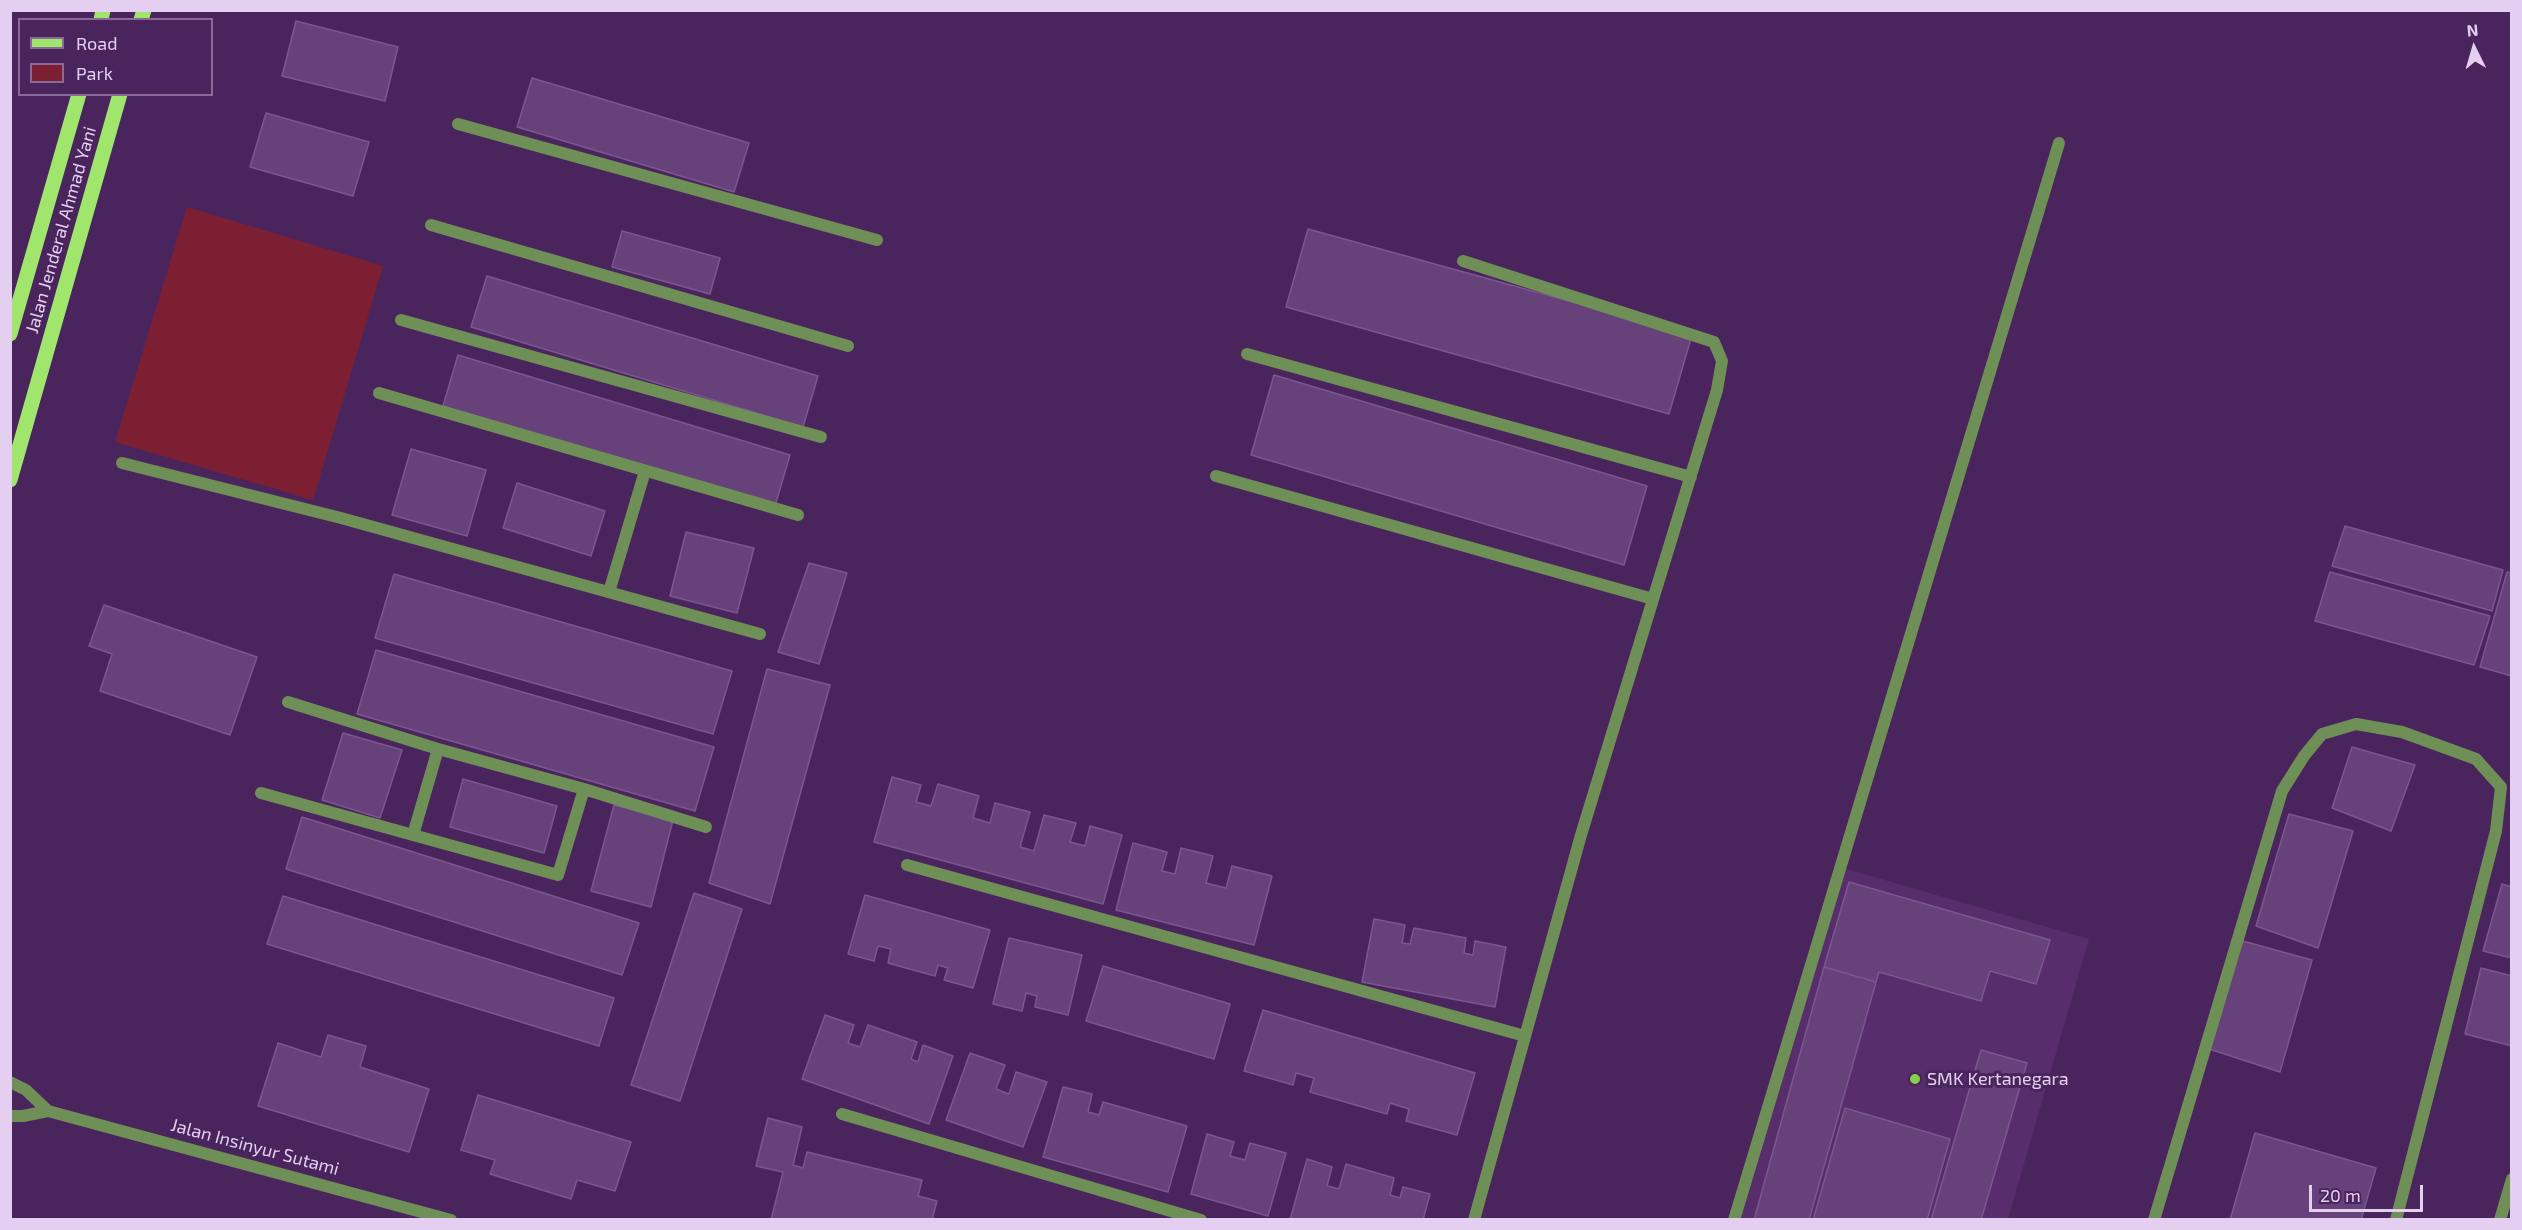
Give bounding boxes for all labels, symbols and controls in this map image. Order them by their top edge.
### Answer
legend [18,18,213,96]
north arrow [2444,18,2504,78]
text: N [2466,20,2479,40]
text: Road [76,32,117,54]
text: Park [76,62,113,84]
street label: Jalan Jenderal Ahmad Yani [21,124,101,336]
place label: SMK Kertanegara [1927,1068,2069,1090]
marker: SMK Kertanegara [1908,1072,1922,1086]
street label: Jalan Insinyur Sutami [169,1114,341,1180]
scale bar [2312,1173,2426,1211]
text: 20 m [2320,1184,2361,1206]

